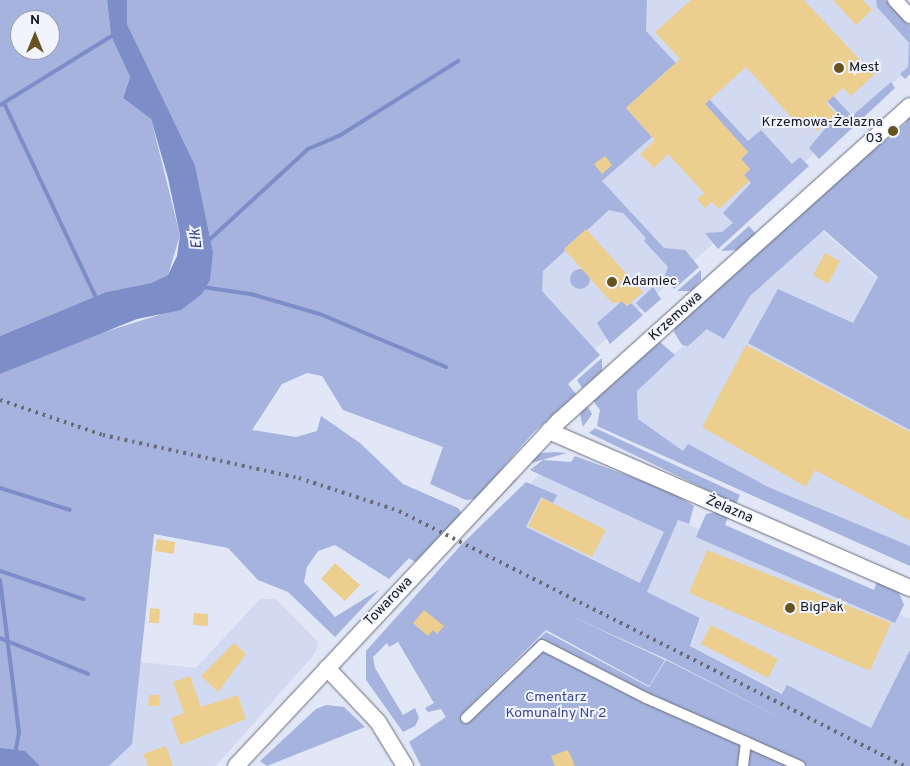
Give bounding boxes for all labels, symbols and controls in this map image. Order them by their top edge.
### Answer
north arrow [10,10,60,60]
text: N [30,12,40,29]
place label: Mest [849,60,879,76]
marker: Mest [833,62,845,74]
place label: Krzemowa-Żelazna 03 [762,115,883,148]
marker: Krzemowa-Żelazna 03 [887,125,899,137]
water label: Ełk [187,228,207,250]
place label: Adamiec [622,274,677,290]
marker: Adamiec [606,276,618,288]
street label: Krzemowa [646,289,706,345]
street label: Żelazna [703,493,755,527]
street label: Towarowa [361,574,417,630]
place label: BigPak [800,600,844,616]
marker: BigPak [784,602,796,614]
park label: Cmentarz Komunalny Nr 2 [505,690,607,722]

